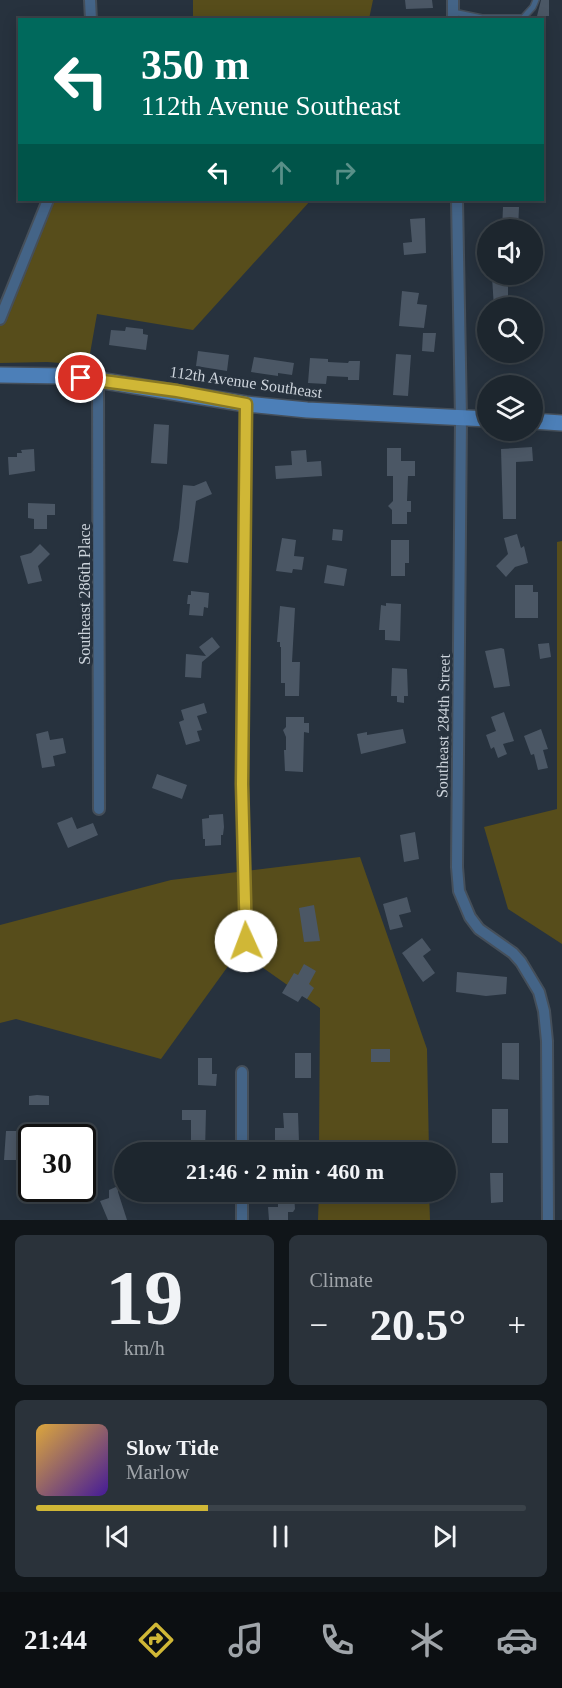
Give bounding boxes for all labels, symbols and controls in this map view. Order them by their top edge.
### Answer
icon: left [42,42,120,120]
text: 350 m [141,42,250,88]
text: 112th Avenue Southeast [141,91,400,121]
icon: left [202,156,235,189]
icon: ahead [265,156,298,189]
icon: right [328,156,361,189]
map controls [477,219,543,441]
button: sound [477,219,543,285]
button: search [477,297,543,363]
pin [55,352,106,403]
icon: arrive [64,361,97,394]
street label: 112th Avenue Southeast [169,363,324,401]
button: layers [477,375,543,441]
street label: Southeast 286th Place [76,523,93,665]
street label: Southeast 284th Street [433,653,453,798]
position arrow [214,909,278,973]
speed limit sign: 30 [18,1124,96,1202]
text: 21:46 · 2 min · 460 m [186,1159,384,1184]
text: 19 [105,1254,183,1341]
text: Climate [310,1269,373,1291]
text: 20.5° [369,1300,466,1350]
text: − [310,1307,328,1343]
text: + [507,1307,526,1343]
text: km/h [124,1337,165,1359]
text: Slow Tide [126,1435,219,1460]
text: Marlow [126,1461,189,1483]
icon: previous [101,1520,134,1553]
icon: pause [264,1520,297,1553]
icon: next [428,1520,461,1553]
icon: directions [135,1619,177,1661]
icon: music [225,1619,267,1661]
icon: phone [316,1619,358,1661]
icon: climate [406,1619,448,1661]
icon: car [496,1619,538,1661]
text: 21:44 [24,1625,87,1655]

